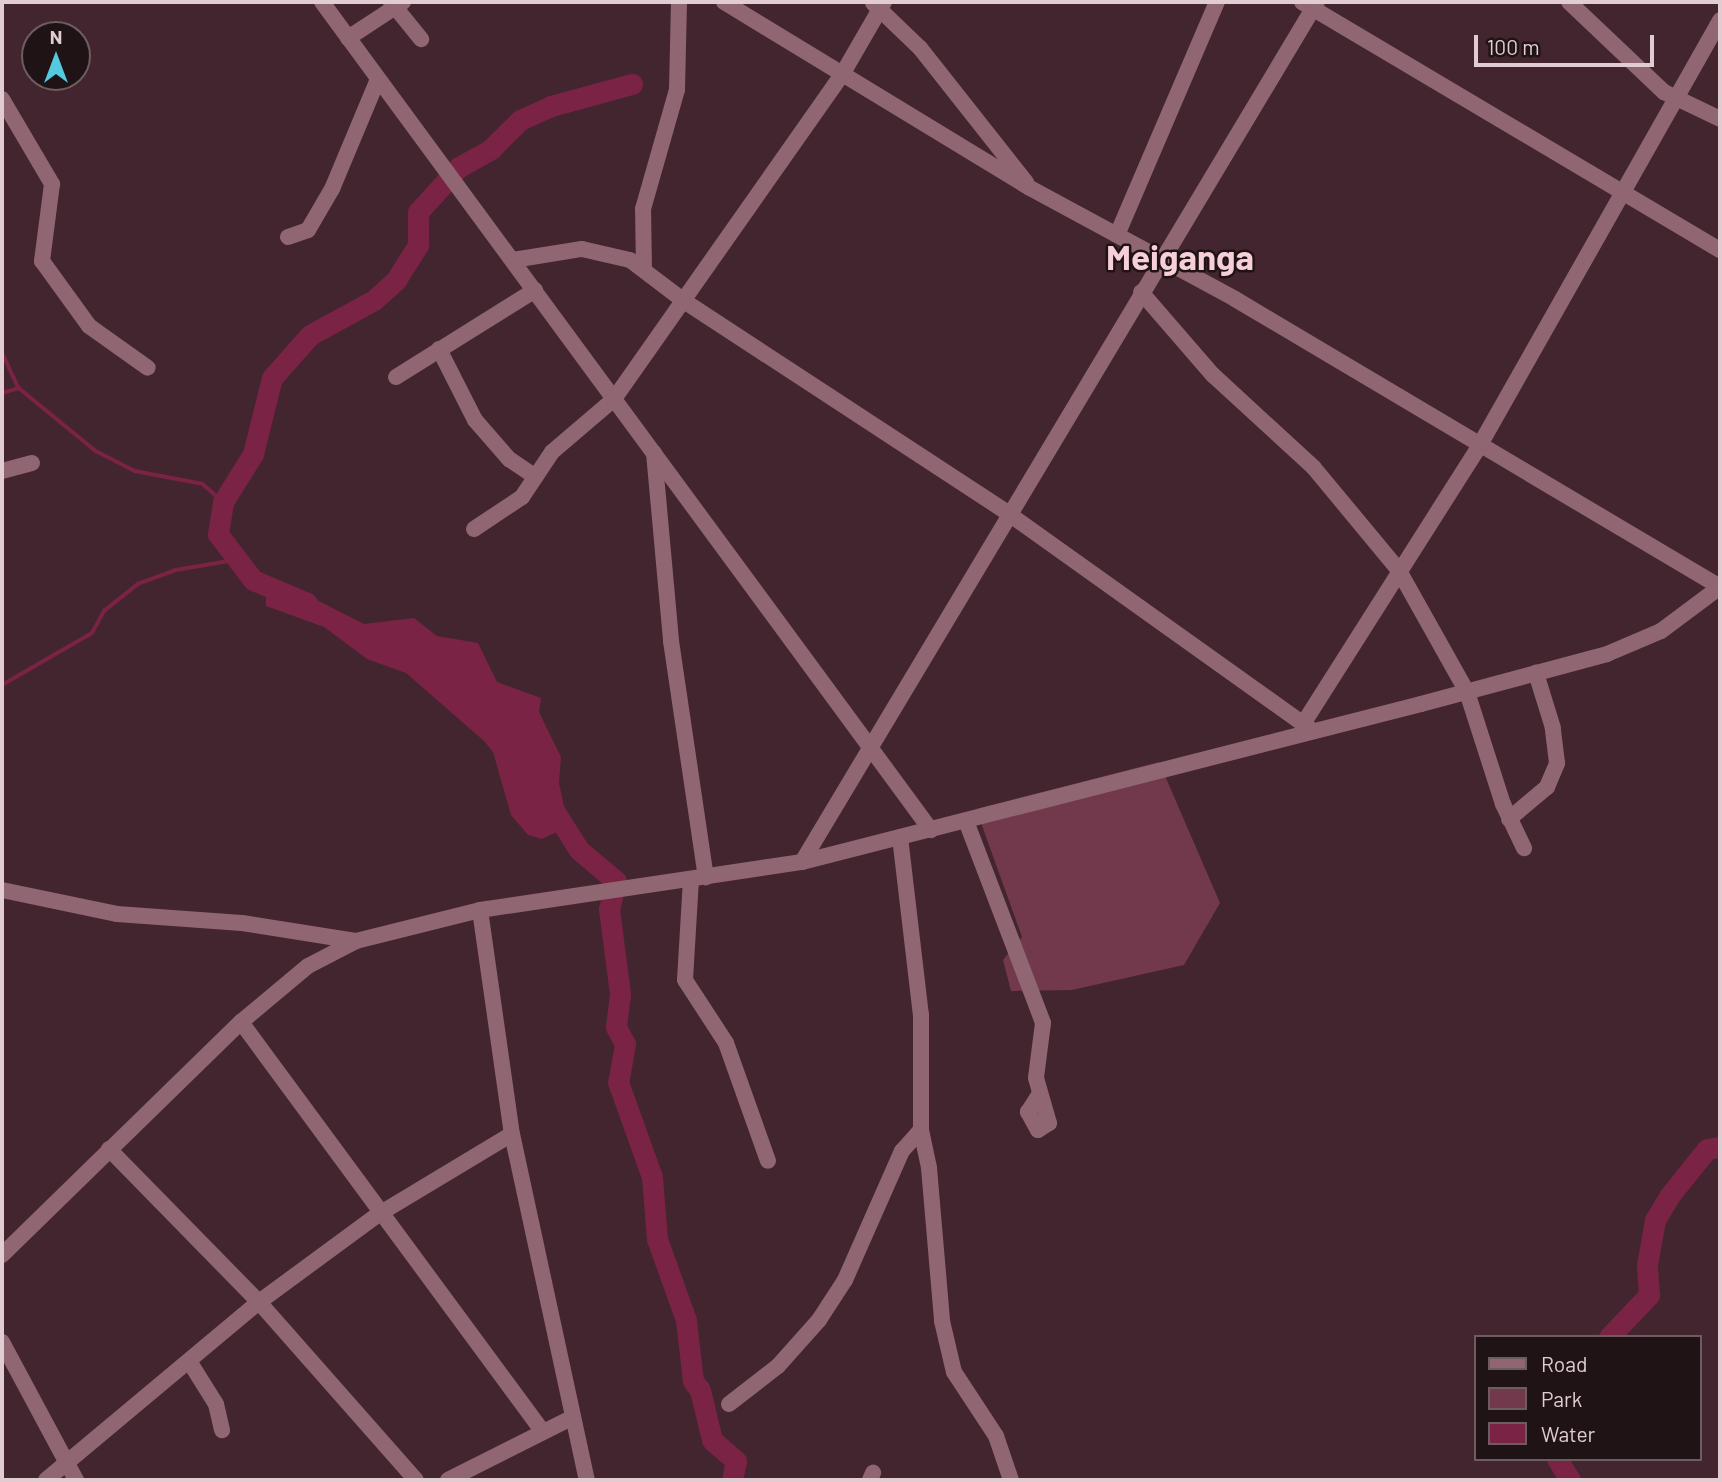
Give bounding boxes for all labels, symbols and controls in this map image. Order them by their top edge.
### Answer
north arrow [21,21,91,91]
scale bar [1477,21,1657,65]
text: N [50,25,62,48]
text: 100 m [1487,34,1540,59]
district label: Meiganga [1106,235,1254,277]
legend [1474,1335,1701,1461]
text: Road [1541,1351,1587,1376]
text: Park [1541,1386,1582,1411]
text: Water [1541,1421,1595,1446]

